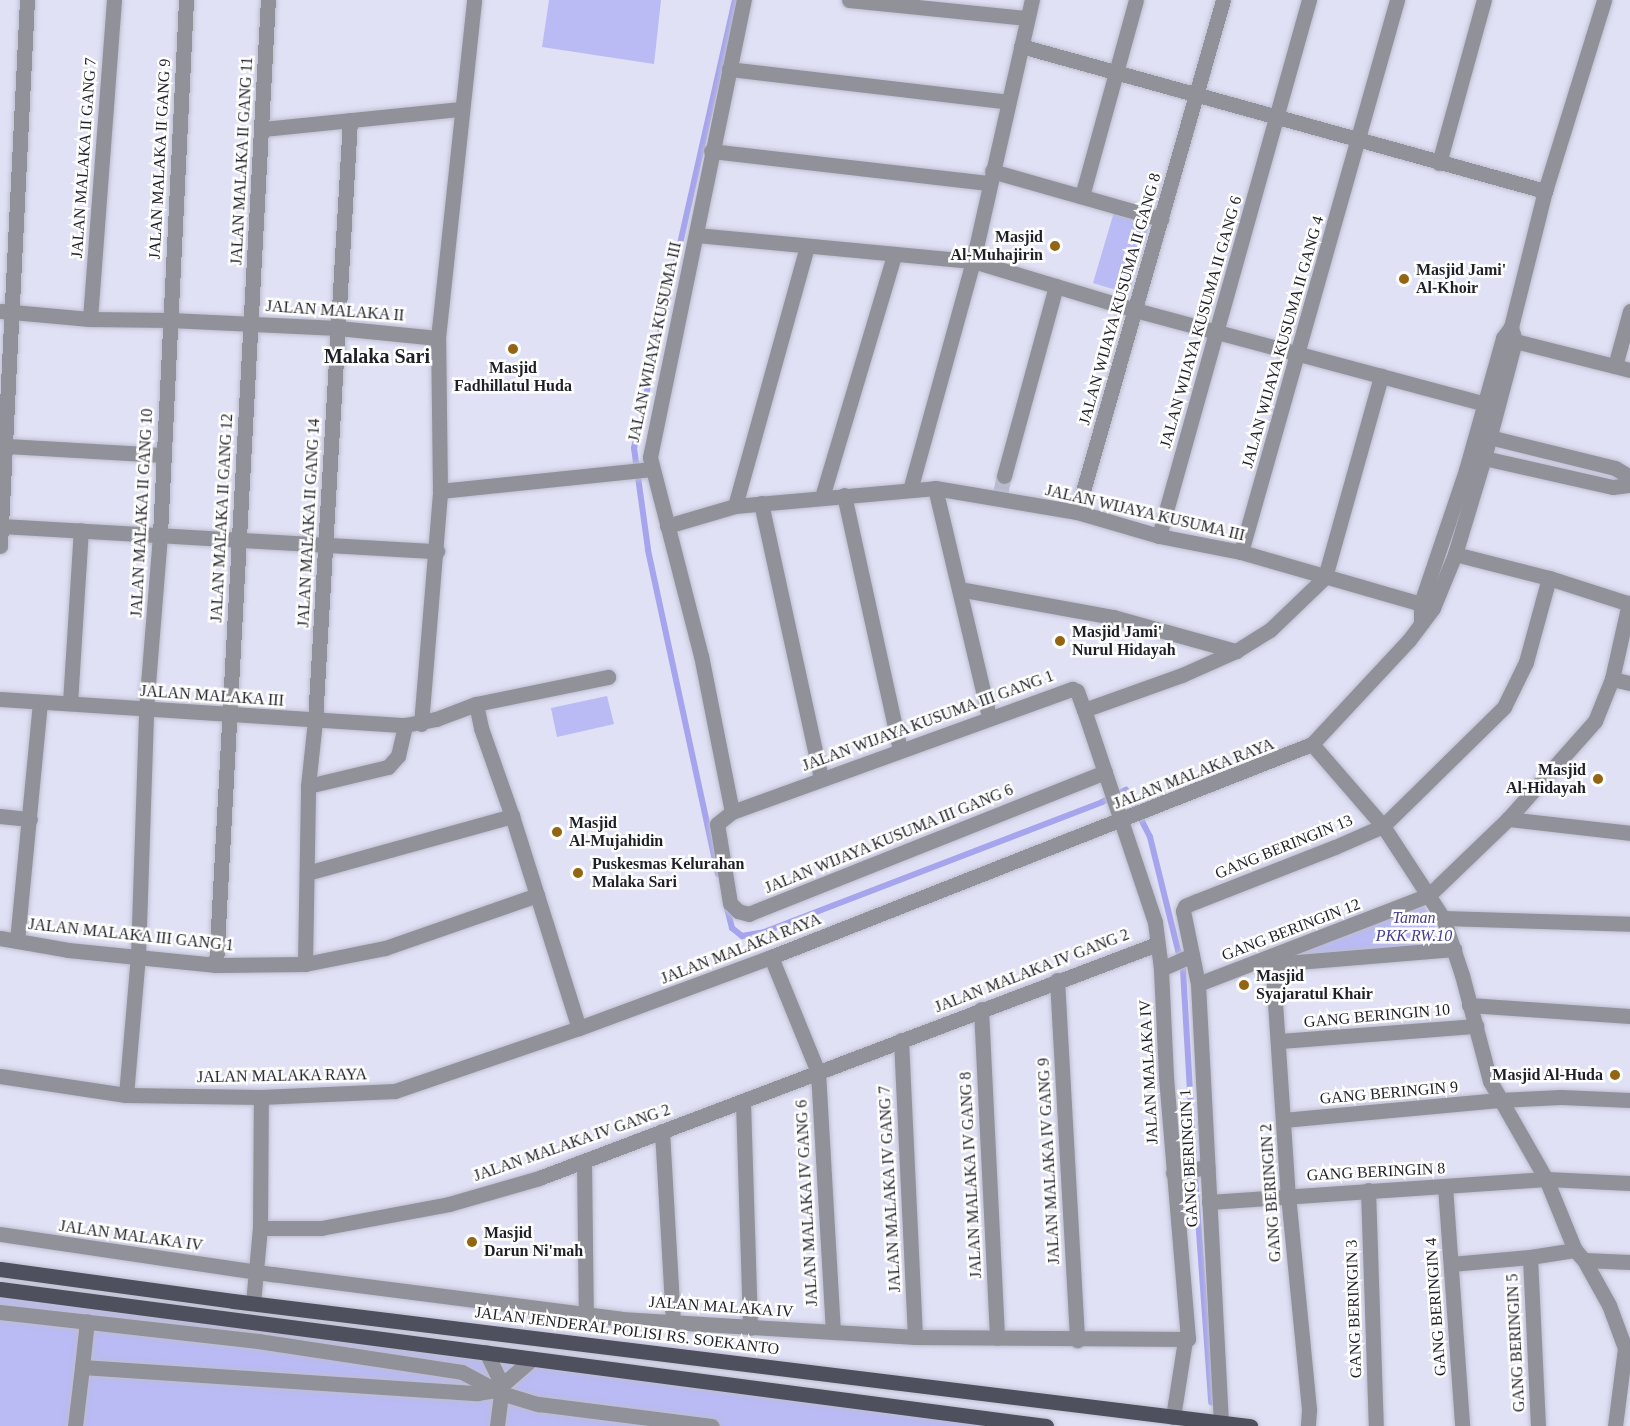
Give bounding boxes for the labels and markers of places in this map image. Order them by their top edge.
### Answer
place label: Masjid Al-Muhajirin [951,227,1043,265]
marker: Masjid Al-Muhajirin [1048,239,1062,253]
place label: Masjid Jami' Al-Khoir [1416,260,1506,298]
marker: Masjid Jami' Al-Khoir [1397,272,1411,286]
marker: Masjid Fadhillatul Huda [506,342,520,356]
place label: Masjid Fadhillatul Huda [454,358,572,396]
place label: Masjid Jami' Nurul Hidayah [1072,622,1176,660]
marker: Masjid Jami' Nurul Hidayah [1053,634,1067,648]
place label: Masjid Al-Hidayah [1506,760,1586,798]
marker: Masjid Al-Hidayah [1591,772,1605,786]
place label: Masjid Al-Mujahidin [569,813,663,851]
marker: Masjid Al-Mujahidin [550,825,564,839]
place label: Puskesmas Kelurahan Malaka Sari [592,854,744,892]
marker: Puskesmas Kelurahan Malaka Sari [569,864,587,882]
place label: Masjid Syajaratul Khair [1256,966,1373,1004]
marker: Masjid Syajaratul Khair [1237,978,1251,992]
place label: Masjid Al-Huda [1491,1065,1603,1085]
marker: Masjid Al-Huda [1608,1068,1622,1082]
place label: Masjid Darun Ni'mah [484,1223,583,1261]
marker: Masjid Darun Ni'mah [465,1235,479,1249]

